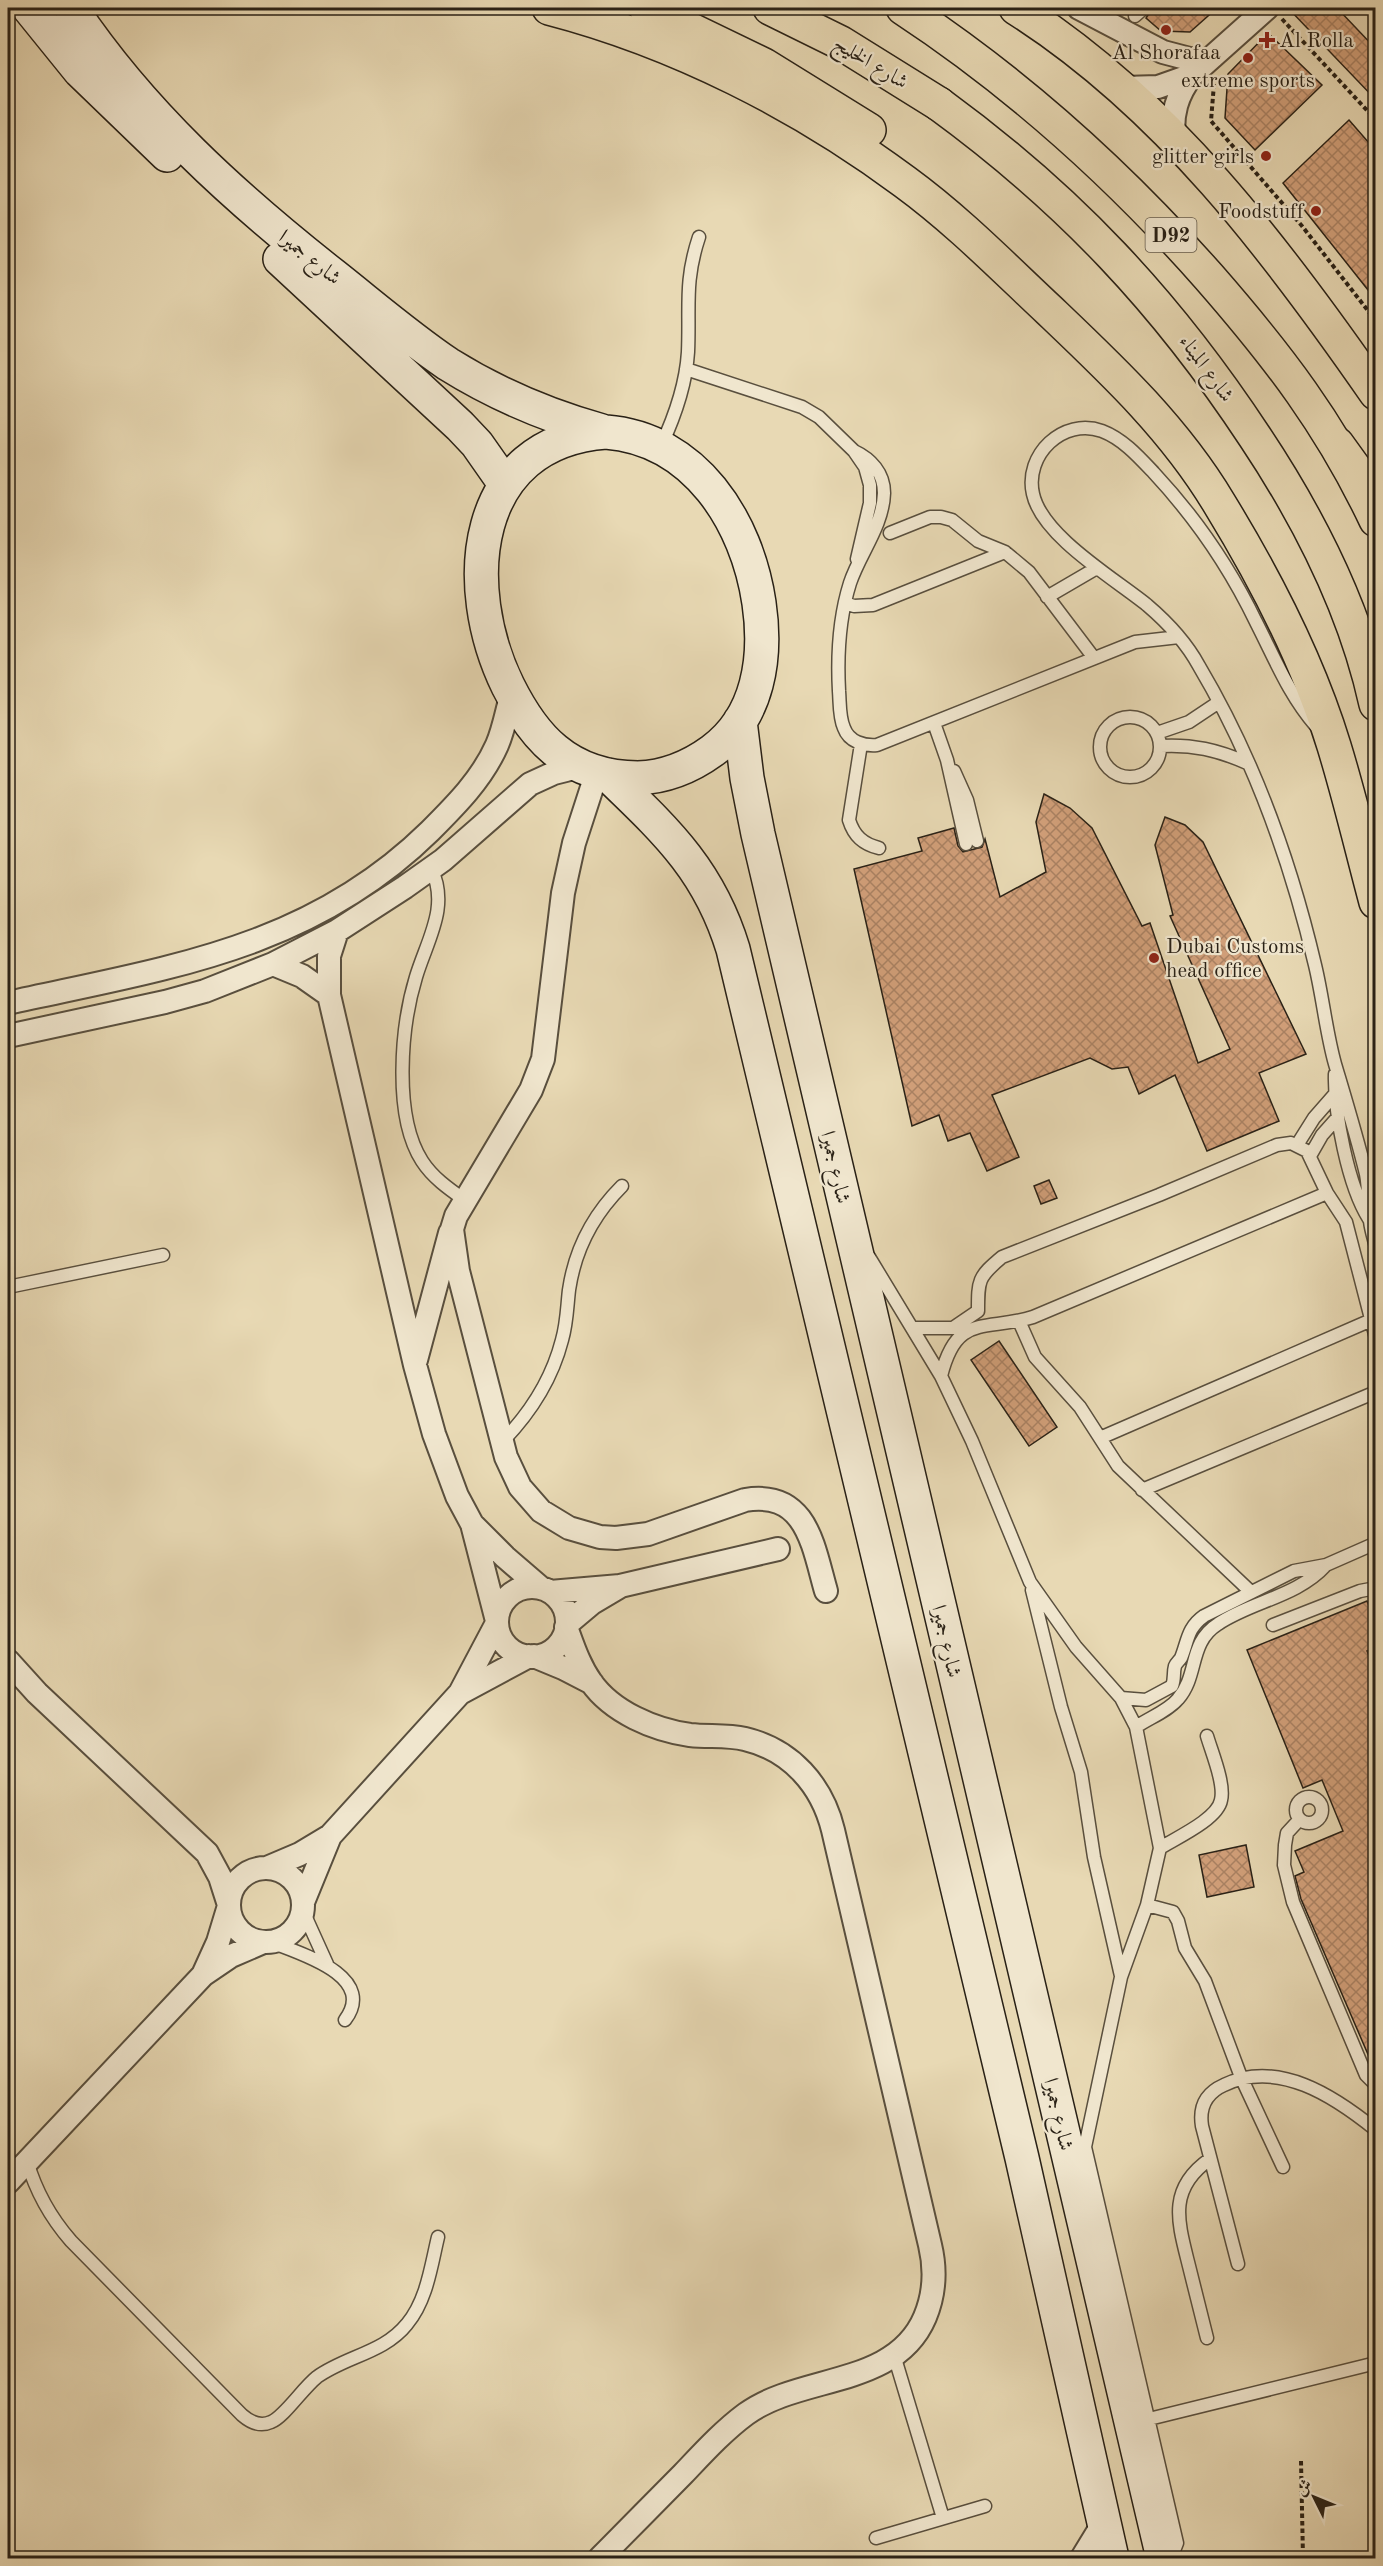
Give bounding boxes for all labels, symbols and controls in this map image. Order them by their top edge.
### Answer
marker: Al Shorafaa [1159,23,1173,37]
place label: Al Rolla [1279,31,1354,52]
street label: شارع الخليج [826,33,911,100]
marker: Al Rolla [1260,33,1274,47]
place label: Al Shorafaa [1111,43,1221,64]
marker: extreme sports [1241,51,1255,65]
place label: extreme sports [1181,71,1315,92]
place label: glitter girls [1152,147,1254,168]
marker: glitter girls [1259,149,1273,163]
place label: Foodstuff [1218,202,1305,223]
marker: Foodstuff [1309,204,1323,218]
road number: D92 [1146,218,1196,252]
street label: شارع جميرا [270,227,344,294]
street label: شارع الميناء [1170,331,1237,410]
place label: Dubai Customs head office [1166,937,1304,982]
marker: Dubai Customs head office [1147,951,1161,965]
street label: شارع جميرا [810,1129,853,1207]
street label: شارع جميرا [921,1603,964,1681]
street label: شارع جميرا [1033,2076,1076,2154]
north arrow [1284,2467,1344,2527]
text: ش [1293,2477,1316,2499]

